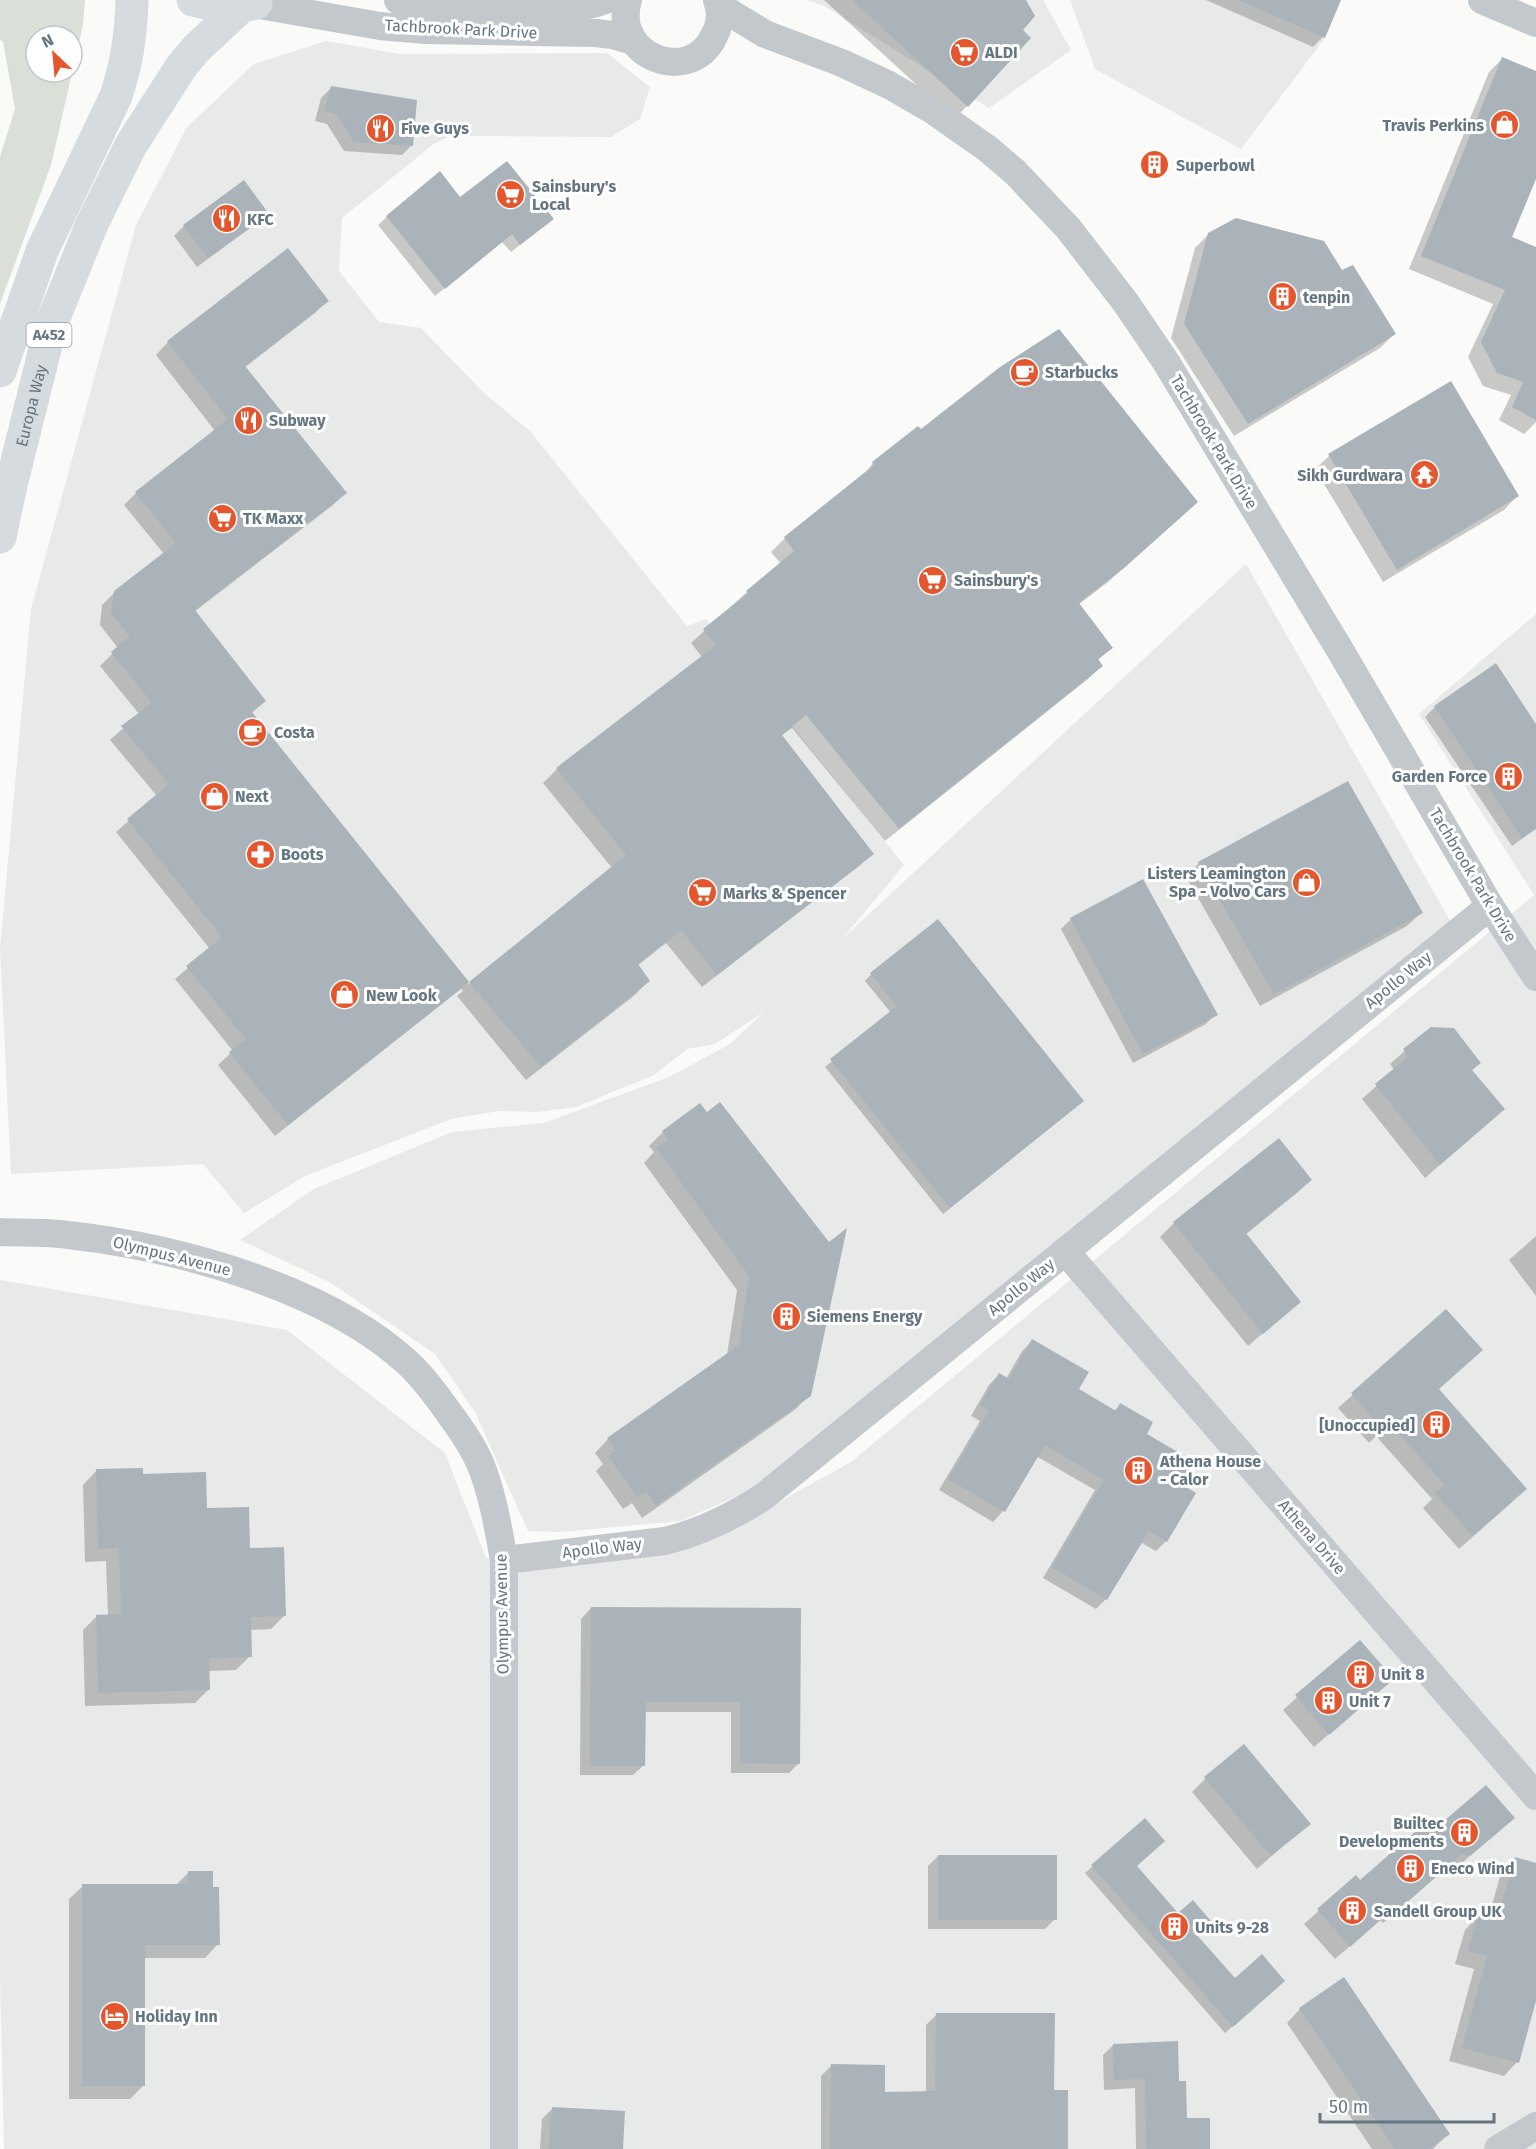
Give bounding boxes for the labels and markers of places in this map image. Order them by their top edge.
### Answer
supermarket icon: ALDI [948,36,980,68]
place label: ALDI [984,43,1018,62]
shop icon: Travis Perkins [1489,109,1521,141]
restaurant icon: Five Guys [364,112,396,144]
place label: Travis Perkins [1383,116,1484,135]
place label: Five Guys [401,119,469,138]
building icon: Superbowl [1139,149,1171,181]
place label: Superbowl [1176,156,1255,175]
place label: Sainsbury's Local [532,177,616,214]
supermarket icon: Sainsbury's Local [495,179,527,211]
restaurant icon: KFC [210,203,242,235]
place label: KFC [247,210,275,229]
building icon: tenpin [1266,281,1298,313]
place label: tenpin [1303,288,1350,307]
cafe icon: Starbucks [1008,356,1040,388]
place label: Starbucks [1045,363,1118,382]
restaurant icon: Subway [232,404,264,436]
place label: Subway [269,411,326,430]
temple icon: Sikh Gurdwara [1408,459,1440,491]
place label: Sikh Gurdwara [1297,466,1403,485]
supermarket icon: TK Maxx [206,502,238,534]
place label: TK Maxx [243,509,304,528]
supermarket icon: Sainsbury's [917,564,949,596]
place label: Sainsbury's [954,571,1038,590]
cafe icon: Costa [237,716,269,748]
place label: Costa [274,723,315,742]
building icon: Garden Force [1492,760,1524,792]
place label: Garden Force [1392,767,1487,786]
shop icon: Next [198,780,230,812]
place label: Next [235,787,269,806]
pharmacy icon: Boots [244,838,276,870]
place label: Boots [281,845,324,864]
place label: Listers Leamington Spa - Volvo Cars [1147,864,1286,901]
shop icon: Listers Leamington Spa - Volvo Cars [1291,866,1323,898]
supermarket icon: Marks & Spencer [686,877,718,909]
place label: Marks & Spencer [723,884,847,903]
shop icon: New Look [329,979,361,1011]
place label: New Look [366,986,437,1005]
building icon: Siemens Energy [770,1300,802,1332]
place label: Siemens Energy [807,1307,923,1326]
building icon: [Unoccupied] [1420,1409,1452,1441]
place label: [Unoccupied] [1319,1416,1415,1435]
place label: Athena House - Calor [1159,1452,1261,1489]
building icon: Athena House - Calor [1123,1454,1155,1486]
building icon: Unit 8 [1344,1658,1376,1690]
place label: Unit 8 [1381,1665,1424,1684]
building icon: Unit 7 [1312,1685,1344,1717]
place label: Unit 7 [1349,1692,1391,1711]
place label: Builtec Developments [1339,1814,1444,1851]
building icon: Builtec Developments [1449,1816,1481,1848]
building icon: Eneco Wind [1394,1852,1426,1884]
place label: Eneco Wind [1431,1859,1515,1878]
building icon: Sandell Group UK [1337,1895,1369,1927]
place label: Sandell Group UK [1374,1902,1502,1921]
building icon: Units 9-28 [1158,1911,1190,1943]
place label: Units 9-28 [1195,1918,1269,1937]
hotel icon: Holiday Inn [98,2000,130,2032]
place label: Holiday Inn [135,2007,218,2026]

